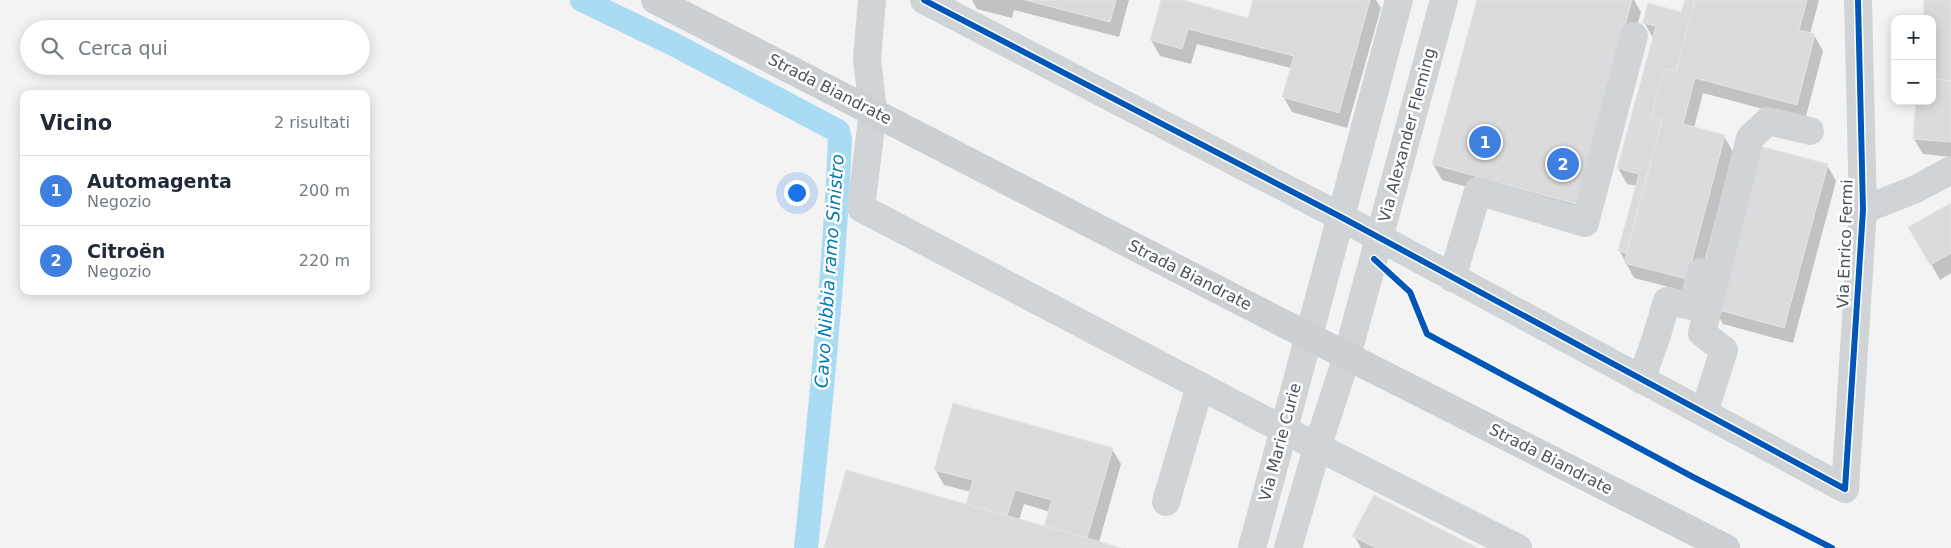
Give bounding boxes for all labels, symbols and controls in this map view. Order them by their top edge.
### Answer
map controls [1891,15,1936,105]
button: + [1891,15,1936,60]
search box [20,20,370,75]
icon: search [38,34,66,62]
text: Cerca qui [78,37,168,59]
street label: Via Alexander Fleming [1375,46,1439,224]
street label: Strada Biandrate [765,50,895,128]
button: − [1891,60,1936,105]
text: Vicino [40,111,112,135]
text: 2 risultati [274,113,350,132]
pin: 1 [1469,123,1501,161]
pin: 2 [1547,145,1579,183]
water label: Cavo Nibbia ramo Sinistro [810,153,848,389]
text: Automagenta [87,170,232,192]
street label: Via Enrico Fermi [1833,179,1857,309]
your location [784,180,810,206]
text: 1 [50,181,62,200]
text: 200 m [299,181,350,200]
text: Negozio [87,192,151,211]
street label: Strada Biandrate [1125,236,1255,314]
text: Citroën [87,240,165,262]
text: 2 [50,251,62,270]
text: 220 m [299,251,350,270]
text: Negozio [87,262,151,281]
street label: Via Marie Curie [1255,381,1305,503]
street label: Strada Biandrate [1486,420,1616,498]

